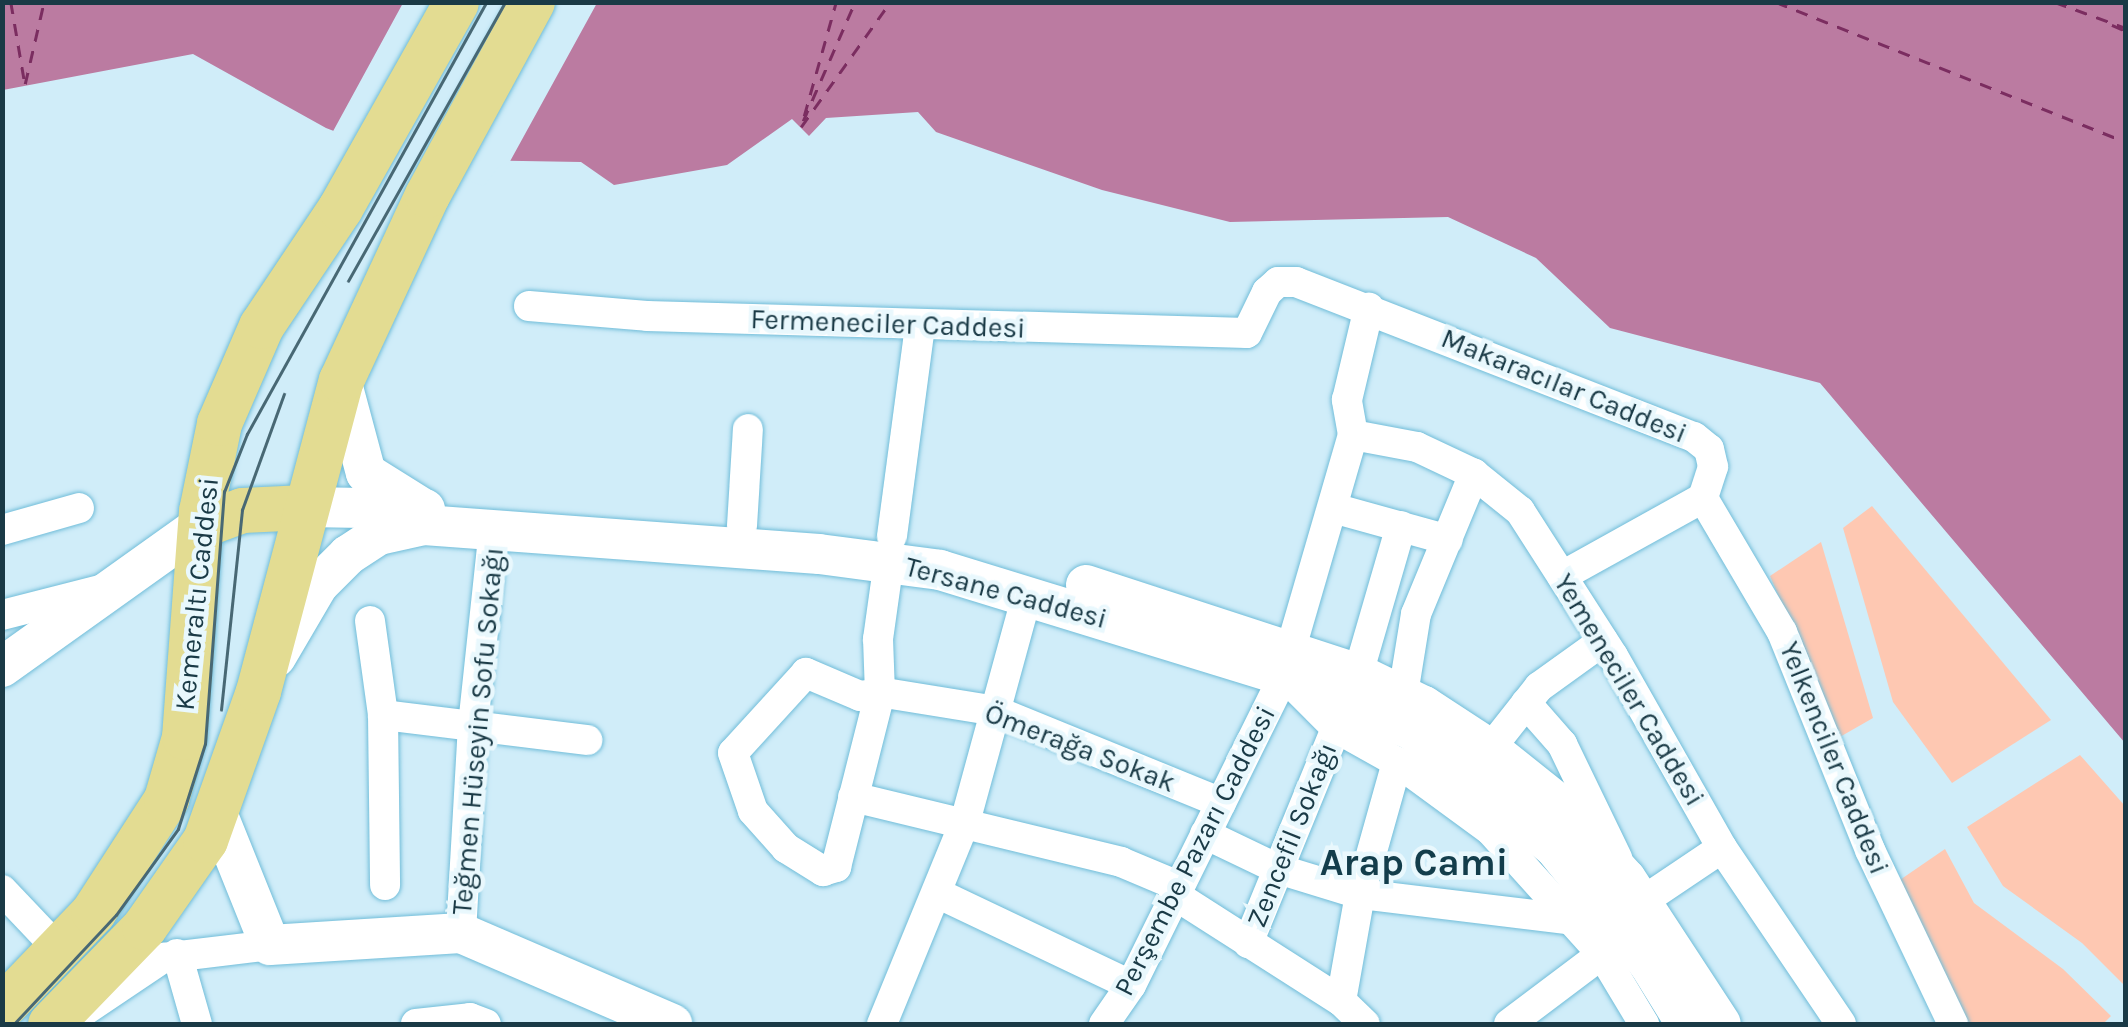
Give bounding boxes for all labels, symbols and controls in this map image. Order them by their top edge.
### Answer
street label: Fermeneciler Caddesi [750,302,1026,346]
street label: Makaracılar Caddesi [1436,321,1692,451]
street label: Kemeraltı Caddesi [168,476,226,712]
street label: Teğmen Hüseyin Sofu Sokağı [445,546,511,916]
street label: Tersane Caddesi [901,550,1111,636]
street label: Yemeneciler Caddesi [1546,568,1712,812]
street label: Yelkenciler Caddesi [1772,637,1896,879]
street label: Ömerağa Sokak [980,696,1180,800]
street label: Perşembe Pazarı Caddesi [1107,700,1283,1002]
street label: Zencefil Sokağı [1240,738,1344,932]
district label: Arap Cami [1320,840,1508,886]

